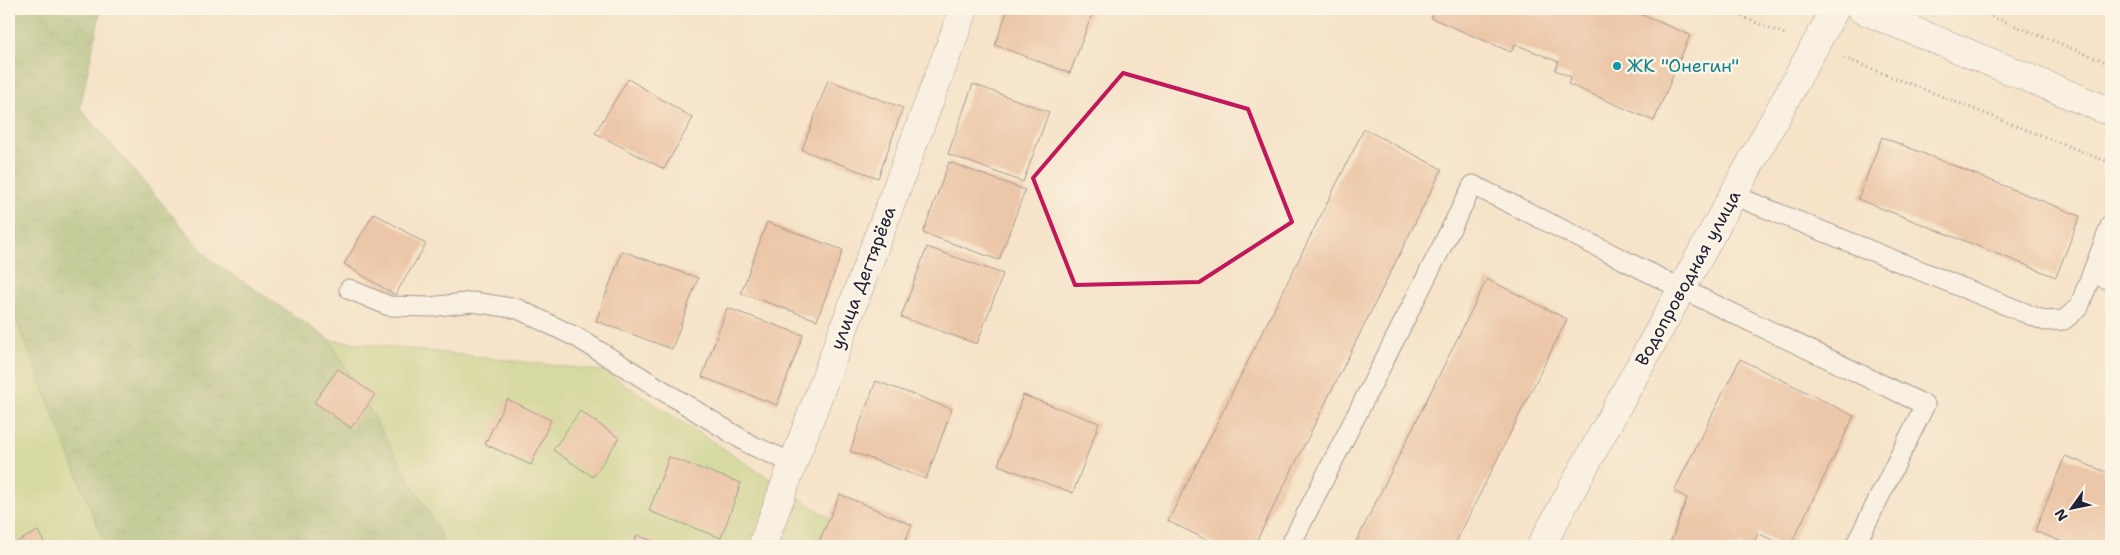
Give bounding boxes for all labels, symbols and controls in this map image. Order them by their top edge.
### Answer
place label: ЖК "Онегин" [1627,54,1739,78]
marker: ЖК "Онегин" [1611,60,1623,72]
street label: Водопроводная улица [1630,186,1746,370]
street label: улица Дегтярёва [825,203,901,353]
north arrow [2048,482,2098,532]
text: N [2051,506,2072,525]

